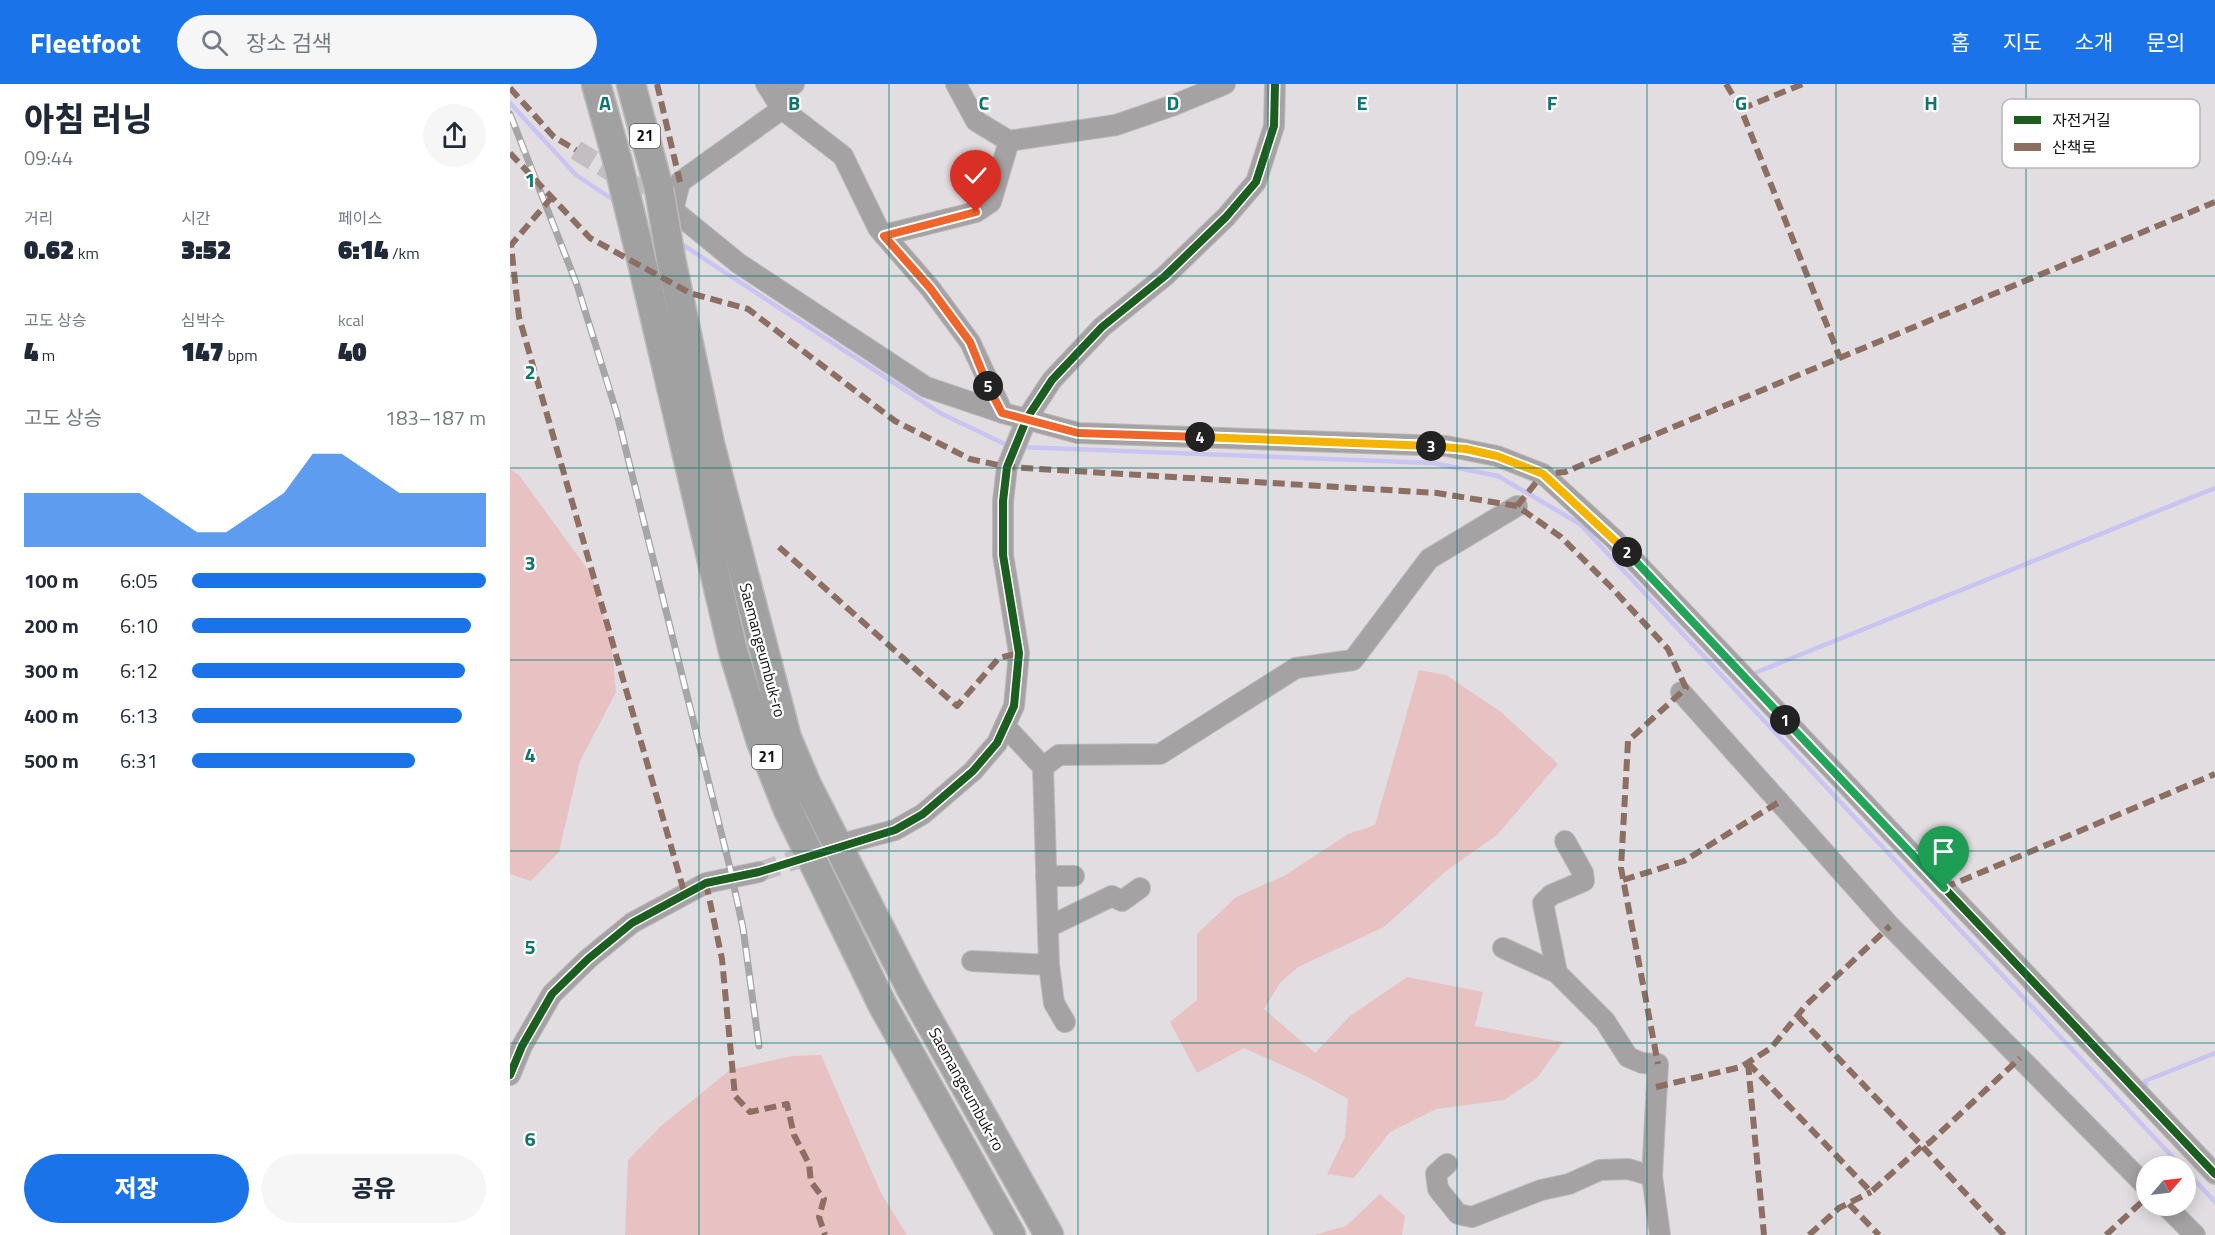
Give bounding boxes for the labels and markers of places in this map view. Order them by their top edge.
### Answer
pin [950,150,1001,212]
pin: 5 [973,371,1003,401]
pin: 4 [1185,422,1215,452]
pin: 3 [1416,431,1446,461]
pin: 2 [1612,537,1642,567]
pin: 1 [1770,705,1800,735]
pin [1918,826,1969,888]

